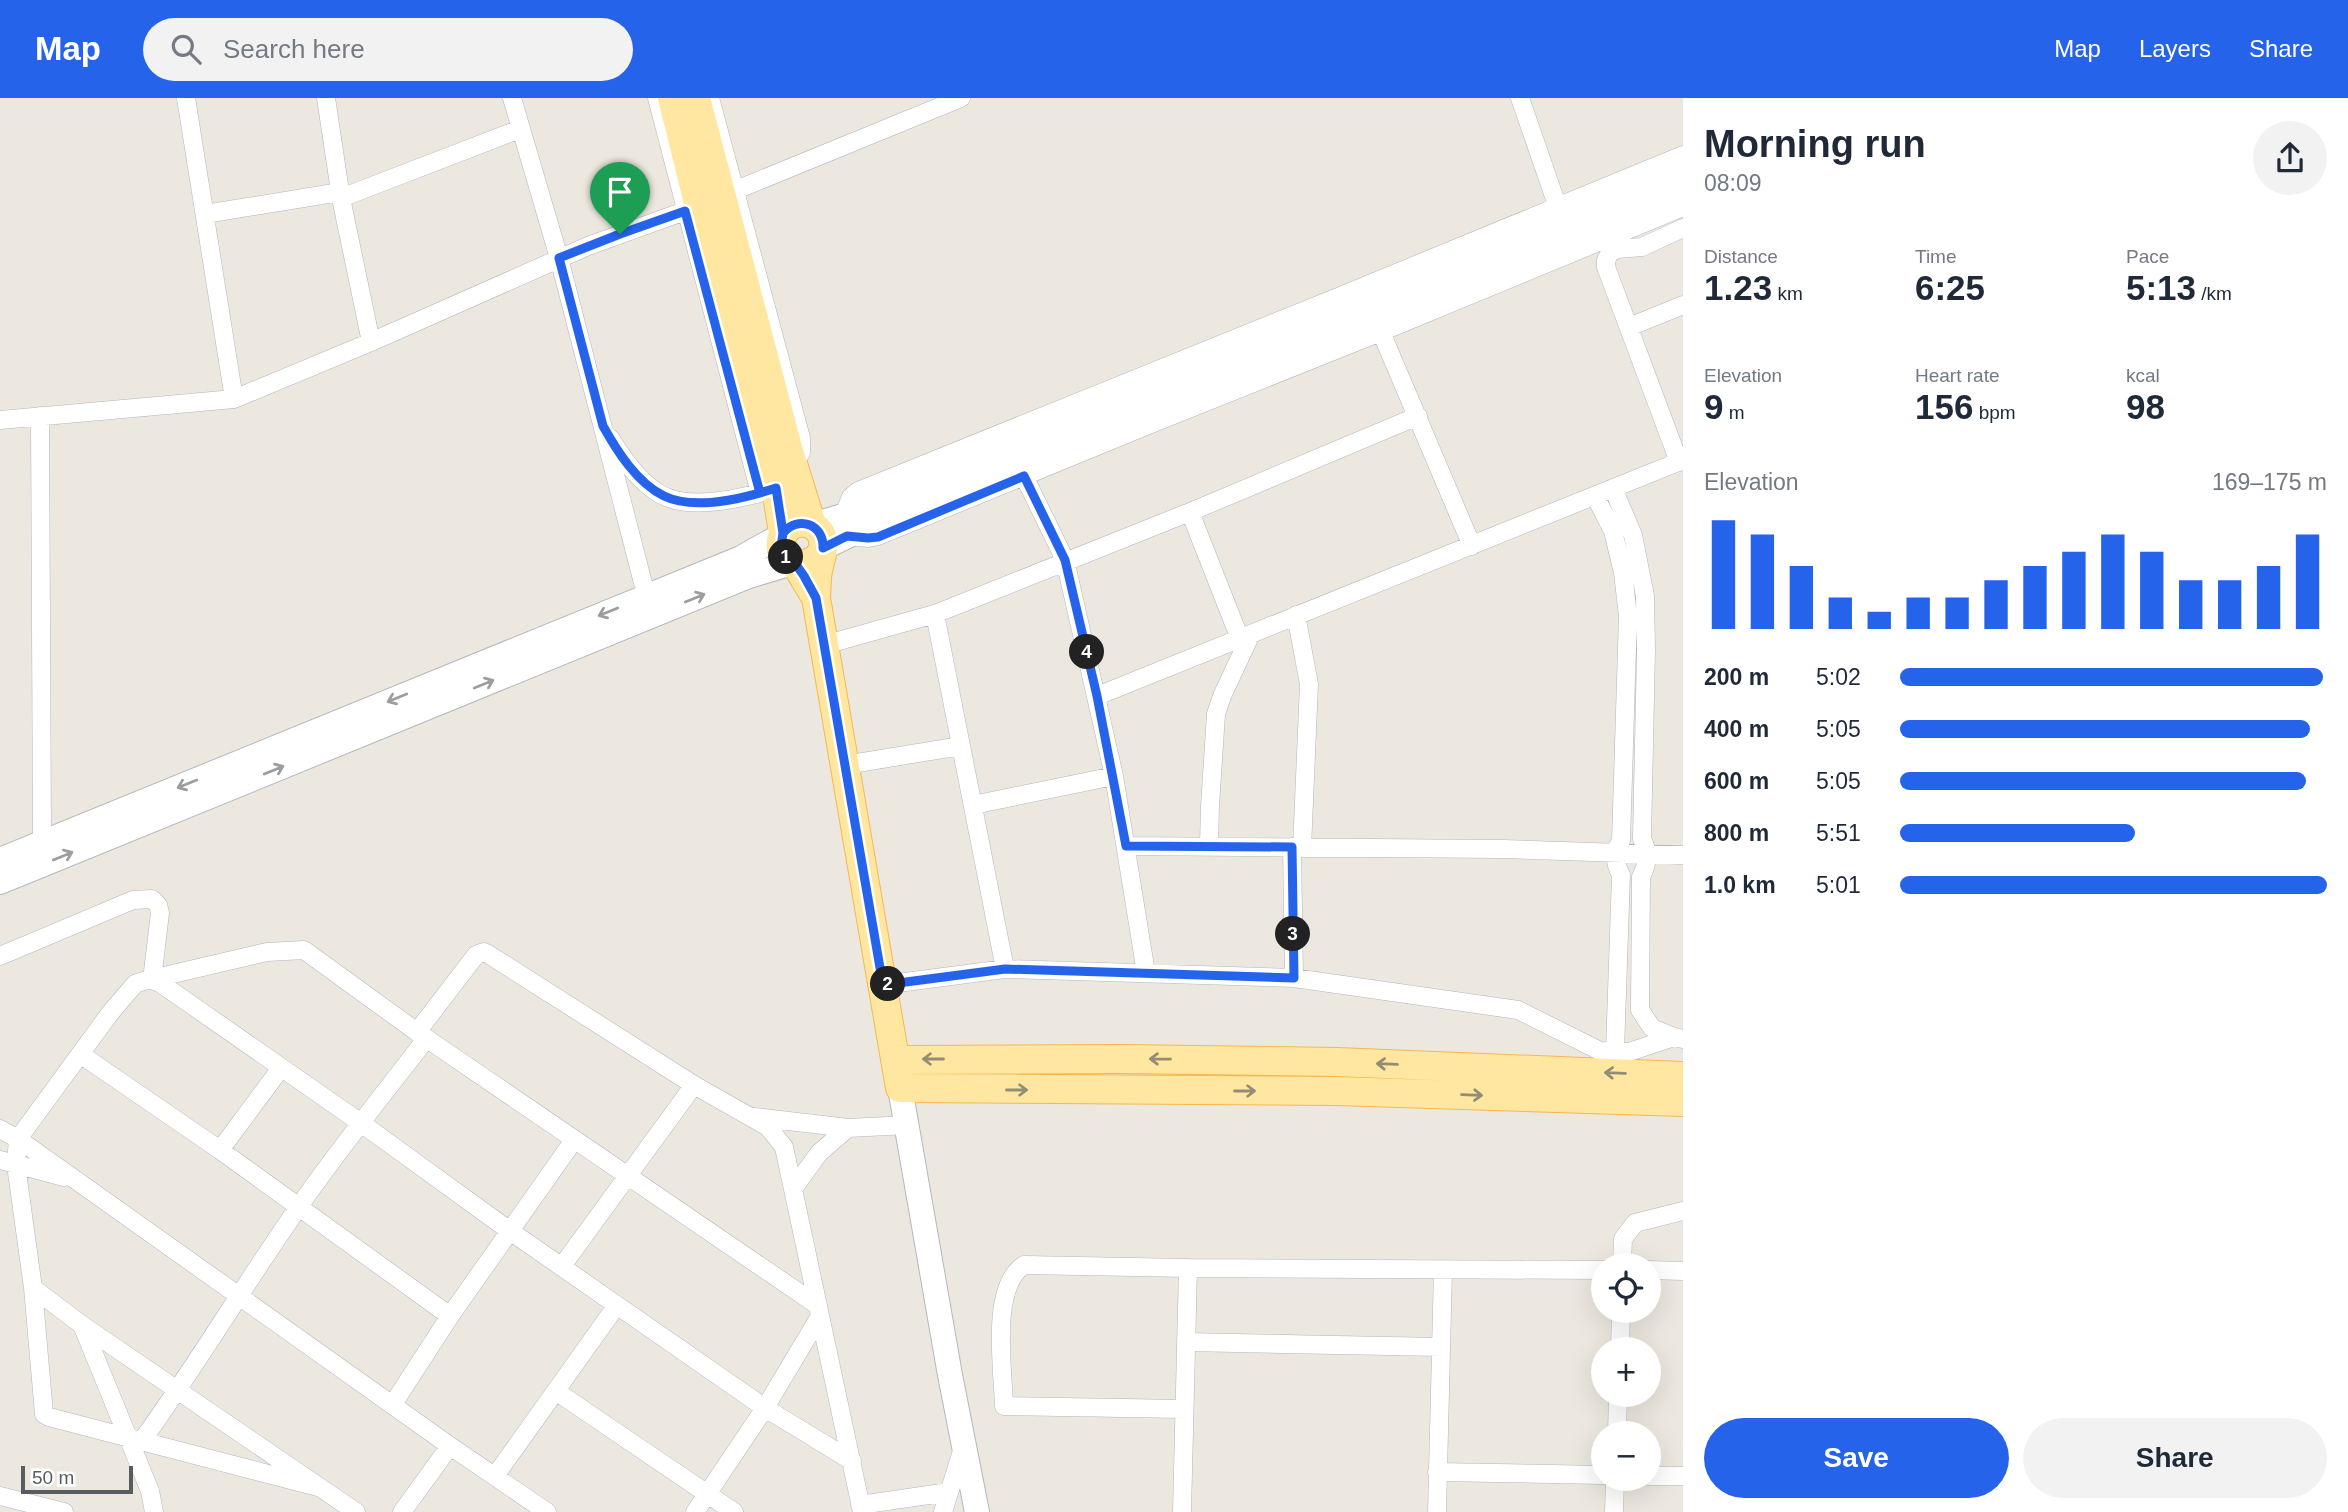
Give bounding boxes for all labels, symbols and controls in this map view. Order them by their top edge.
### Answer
search box [143,18,633,81]
text: Map [35,30,101,67]
icon: search [167,30,205,68]
text: Search here [223,34,365,64]
text: Map [2054,35,2101,62]
text: Layers [2139,35,2211,62]
text: Share [2249,35,2313,62]
button: share [2253,121,2327,195]
text: Morning run [1704,123,1926,165]
pin [590,162,650,234]
text: 08:09 [1704,170,1762,196]
icon: arrive [601,173,639,211]
text: Distance [1704,246,1778,267]
text: Time [1915,246,1957,267]
text: Pace [2126,246,2169,267]
text: 1.23 [1704,268,1772,307]
text: 6:25 [1915,268,1985,307]
text: 5:13 [2126,268,2196,307]
text: km [1772,283,1803,304]
text: /km [2196,283,2232,304]
text: Elevation [1704,365,1782,386]
text: Heart rate [1915,365,1999,386]
text: kcal [2126,365,2160,386]
text: 9 [1704,387,1723,426]
text: 156 [1915,387,1973,426]
text: 98 [2126,387,2165,426]
text: m [1723,402,1745,423]
text: bpm [1973,402,2016,423]
text: Elevation [1704,469,1799,495]
text: 169–175 m [2212,469,2327,495]
pin: 1 [768,540,804,574]
text: 1 [780,546,791,567]
one-way arrow [684,591,705,604]
one-way arrow [598,606,619,619]
pin: 4 [1070,634,1104,670]
text: 4 [1081,641,1092,662]
text: 200 m [1704,664,1769,690]
text: 5:02 [1816,664,1861,690]
one-way arrow [473,677,495,690]
one-way arrow [387,692,409,705]
text: 400 m [1704,716,1769,742]
text: 5:05 [1816,716,1861,742]
one-way arrow [262,763,284,776]
text: 600 m [1704,768,1769,794]
text: 5:05 [1816,768,1861,794]
one-way arrow [176,778,198,791]
text: 800 m [1704,820,1769,846]
text: 5:51 [1816,820,1861,846]
one-way arrow [52,849,74,862]
text: 1.0 km [1704,872,1776,898]
text: 5:01 [1816,872,1861,898]
pin: 3 [1276,916,1310,952]
text: 3 [1287,923,1298,944]
pin: 2 [870,966,906,1001]
text: 2 [882,973,893,994]
one-way arrow [921,1052,944,1066]
one-way arrow [1149,1053,1172,1066]
one-way arrow [1376,1058,1399,1071]
one-way arrow [1604,1067,1627,1080]
one-way arrow [1005,1083,1028,1097]
one-way arrow [1233,1084,1256,1098]
one-way arrow [1460,1089,1483,1102]
map controls [1591,1253,1661,1491]
button: locate [1591,1253,1661,1323]
button: + [1591,1337,1661,1407]
button: Save [1704,1418,2009,1498]
button: Share [2023,1418,2327,1498]
button: − [1591,1421,1661,1491]
scale bar [21,1463,133,1495]
text: 50 m [32,1467,74,1488]

